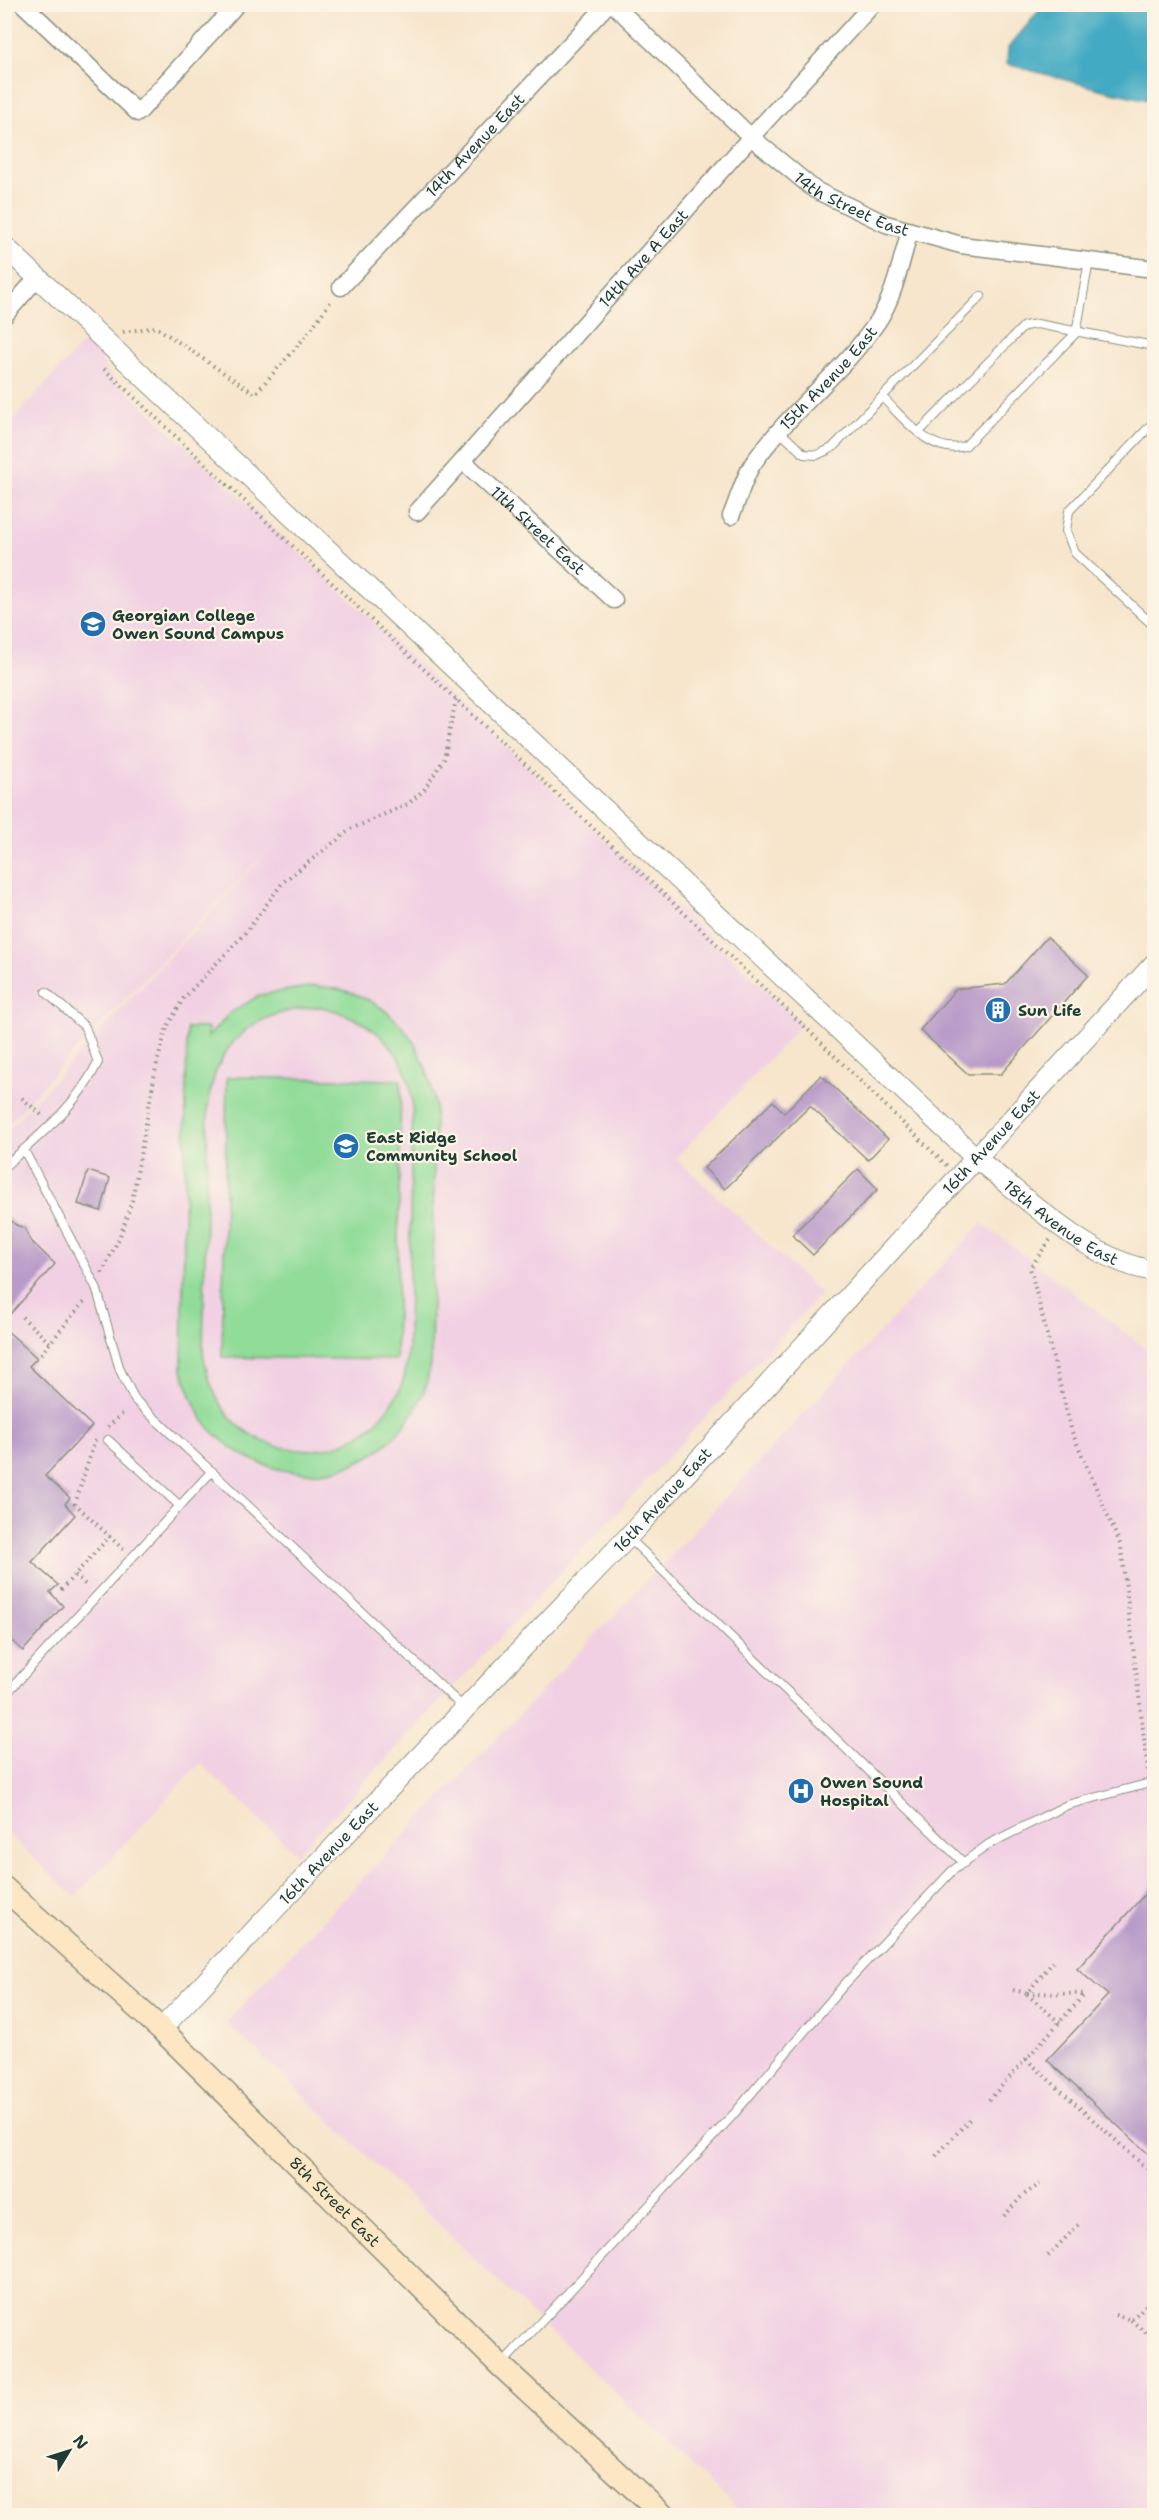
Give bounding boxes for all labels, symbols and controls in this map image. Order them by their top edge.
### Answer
street label: 14th Avenue East [421,89,529,202]
street label: 14th Street East [790,167,911,241]
street label: 14th Ave A East [594,205,693,312]
street label: 15th Avenue East [775,322,882,435]
street label: 11th Street East [486,482,590,579]
place label: Georgian College Owen Sound Campus [112,605,284,644]
school or university icon: Georgian College Owen Sound Campus [78,609,108,639]
building icon: Sun Life [983,995,1013,1025]
place label: Sun Life [1018,1000,1082,1021]
street label: 16th Avenue East [938,1085,1045,1199]
place label: East Ridge Community School [366,1127,518,1166]
school or university icon: East Ridge Community School [331,1131,361,1161]
street label: 18th Avenue East [999,1175,1122,1270]
street label: 16th Avenue East [609,1443,716,1557]
place label: Owen Sound Hospital [820,1772,923,1811]
hospital icon: Owen Sound Hospital [786,1776,816,1806]
street label: 16th Avenue East [274,1797,383,1909]
street label: 8th Street East [285,2152,385,2251]
north arrow [39,2421,99,2481]
text: N [68,2431,93,2454]

